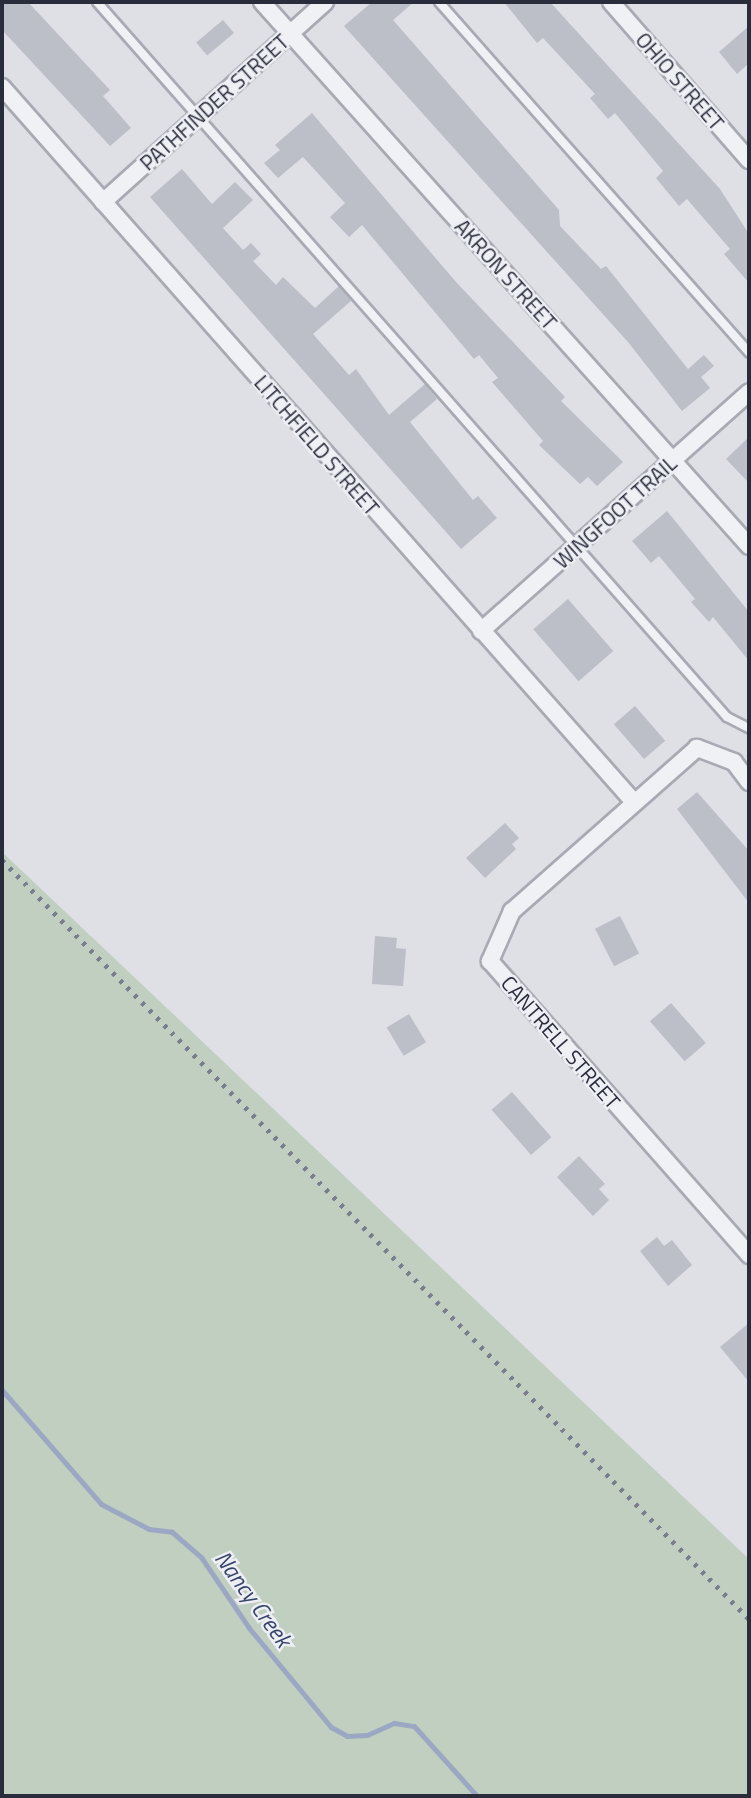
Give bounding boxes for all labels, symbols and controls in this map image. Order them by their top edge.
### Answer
street label: OHIO STREET [631,27,729,135]
street label: PATHFINDER STREET [134,29,294,175]
street label: AKRON STREET [450,214,562,334]
street label: LITCHFIELD STREET [249,370,385,520]
street label: WINGFOOT TRAIL [548,450,682,574]
street label: CANTRELL STREET [496,970,626,1114]
water label: Nancy Creek [209,1545,297,1653]

